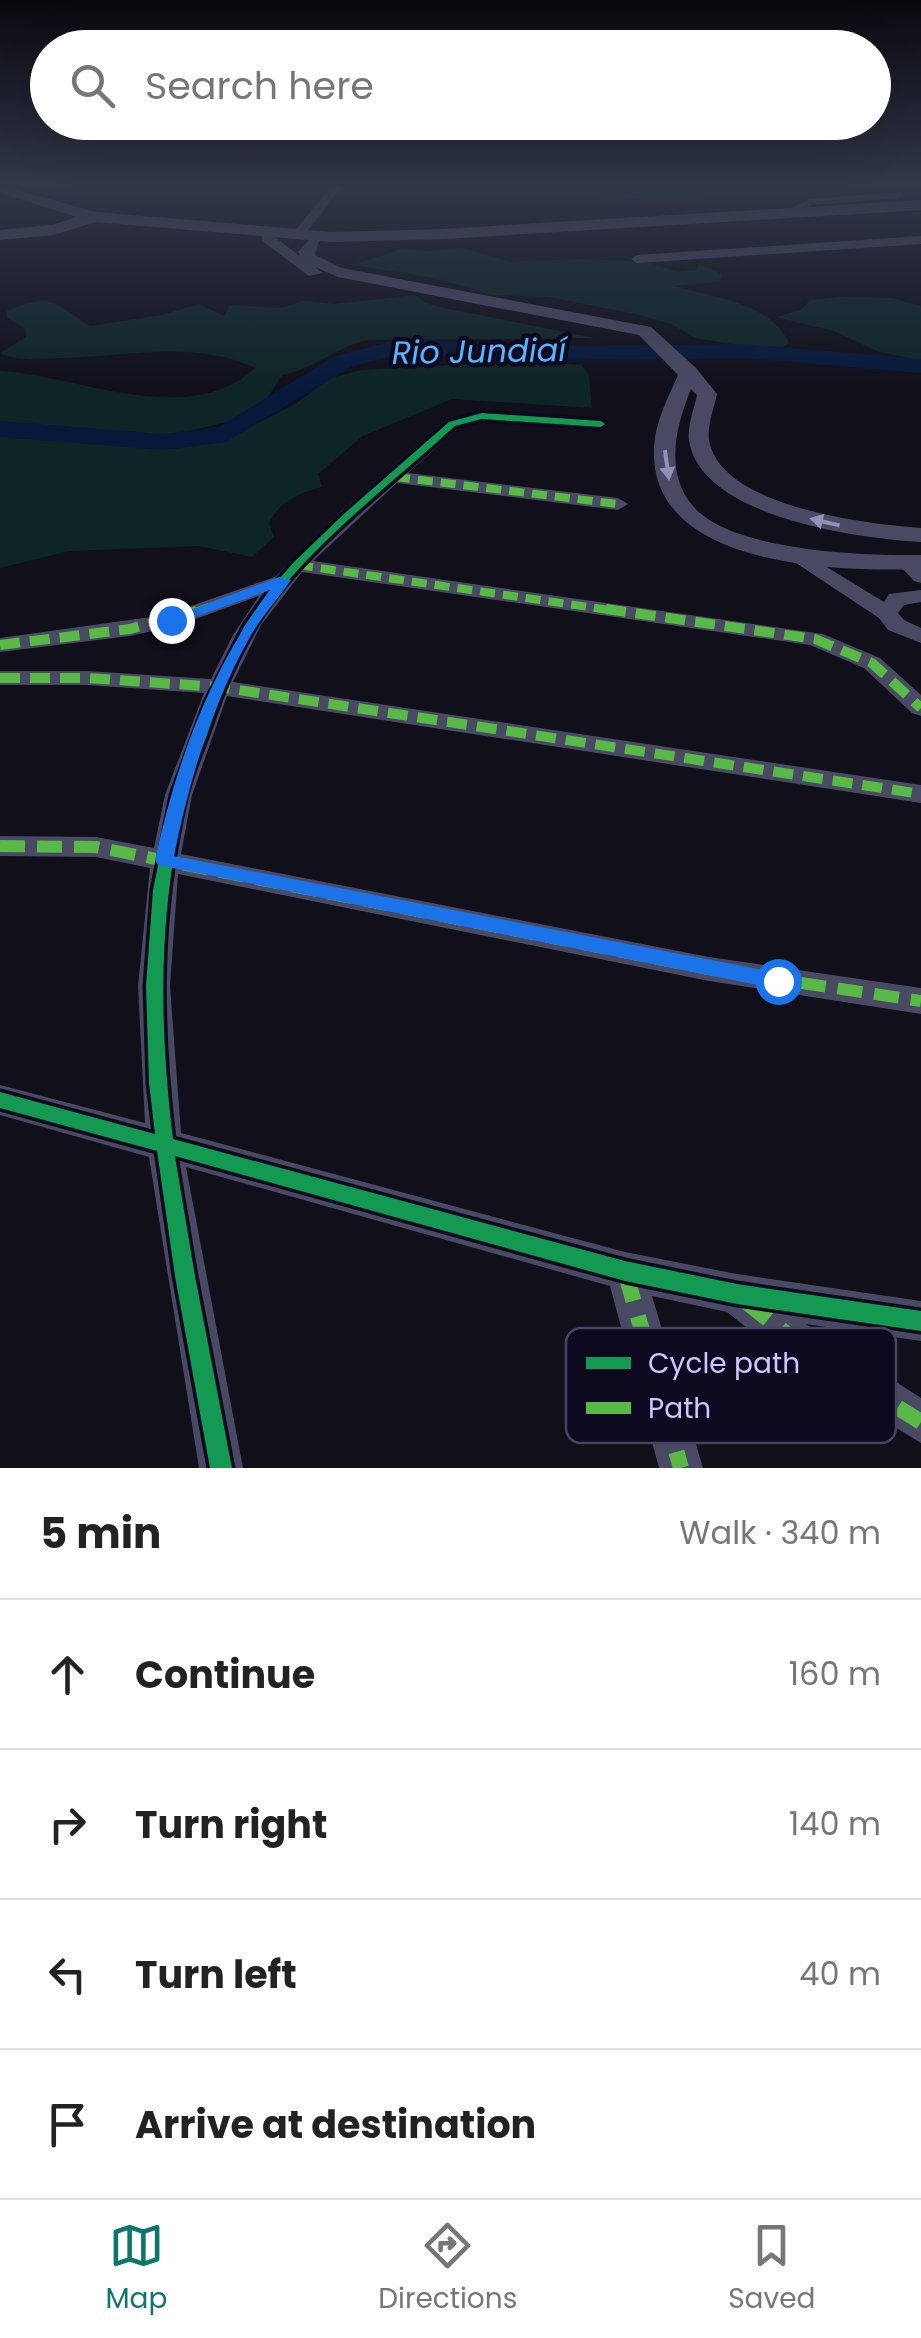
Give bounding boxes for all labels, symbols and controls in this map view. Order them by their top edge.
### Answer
search box [30,30,891,140]
icon: search [65,58,120,113]
text: Search here [145,59,374,112]
water label: Rio Jundiaí [391,327,569,375]
one-way arrow [660,449,676,481]
one-way arrow [809,514,840,529]
route end [149,598,195,644]
route start [756,959,802,1005]
legend [566,1328,896,1443]
text: Cycle path [648,1344,800,1383]
text: Path [648,1389,711,1428]
text: 5 min [40,1504,161,1563]
text: Walk · 340 m [679,1510,881,1555]
icon: ahead [40,1647,95,1702]
text: Continue [135,1648,315,1701]
text: 160 m [789,1651,881,1696]
icon: right [40,1797,95,1852]
text: Turn right [135,1798,327,1851]
text: 140 m [789,1801,881,1846]
icon: left [40,1947,95,2002]
text: Turn left [135,1948,297,2001]
text: 40 m [799,1951,881,1996]
icon: arrive [40,2097,95,2152]
text: Arrive at destination [135,2098,536,2151]
tab: Map [105,2218,167,2320]
tab: Directions [378,2218,517,2320]
tab: Saved [728,2218,816,2320]

